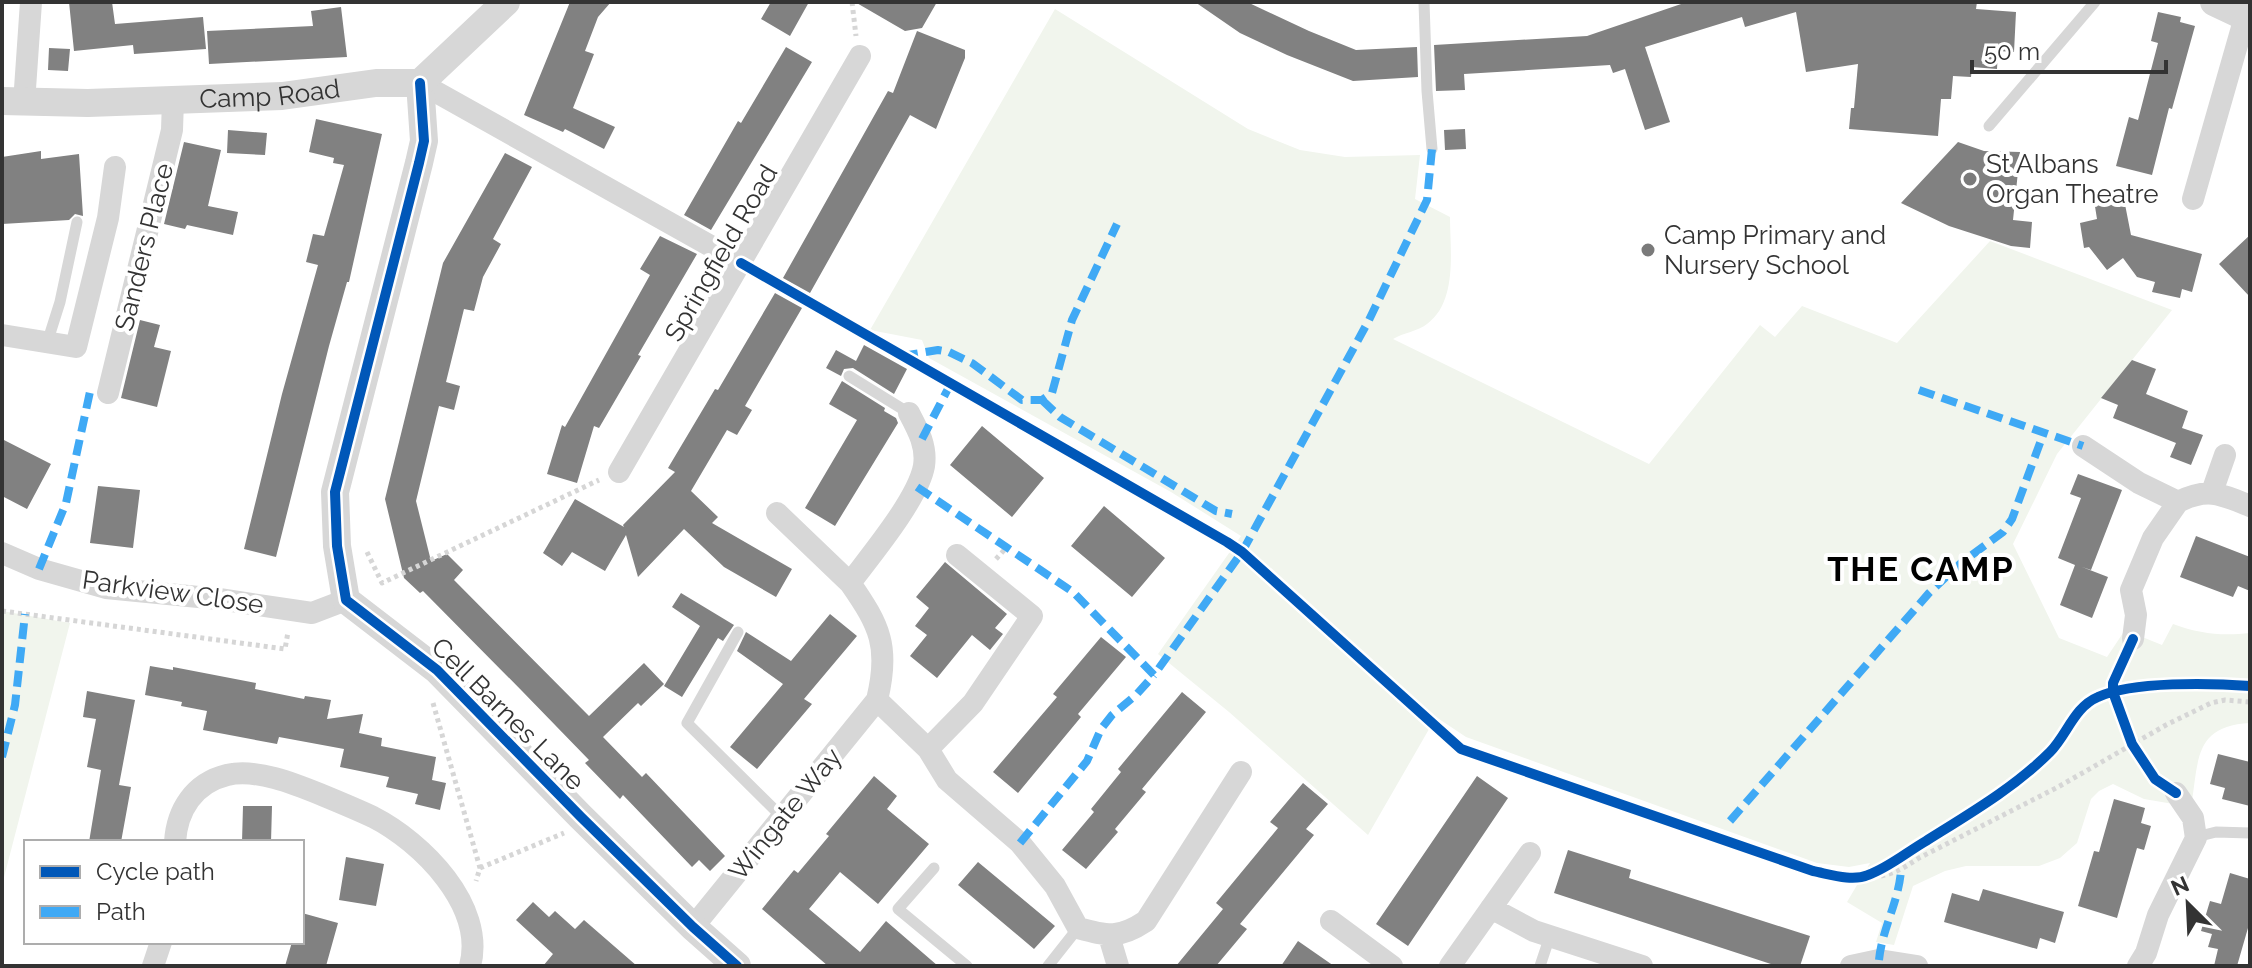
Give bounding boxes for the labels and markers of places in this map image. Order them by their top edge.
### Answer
place label: St Albans Organ Theatre [1986,149,2158,209]
marker: St Albans Organ Theatre [1961,170,1979,188]
place label: Camp Primary and Nursery School [1664,220,1886,280]
marker: Camp Primary and Nursery School [1639,241,1657,259]

